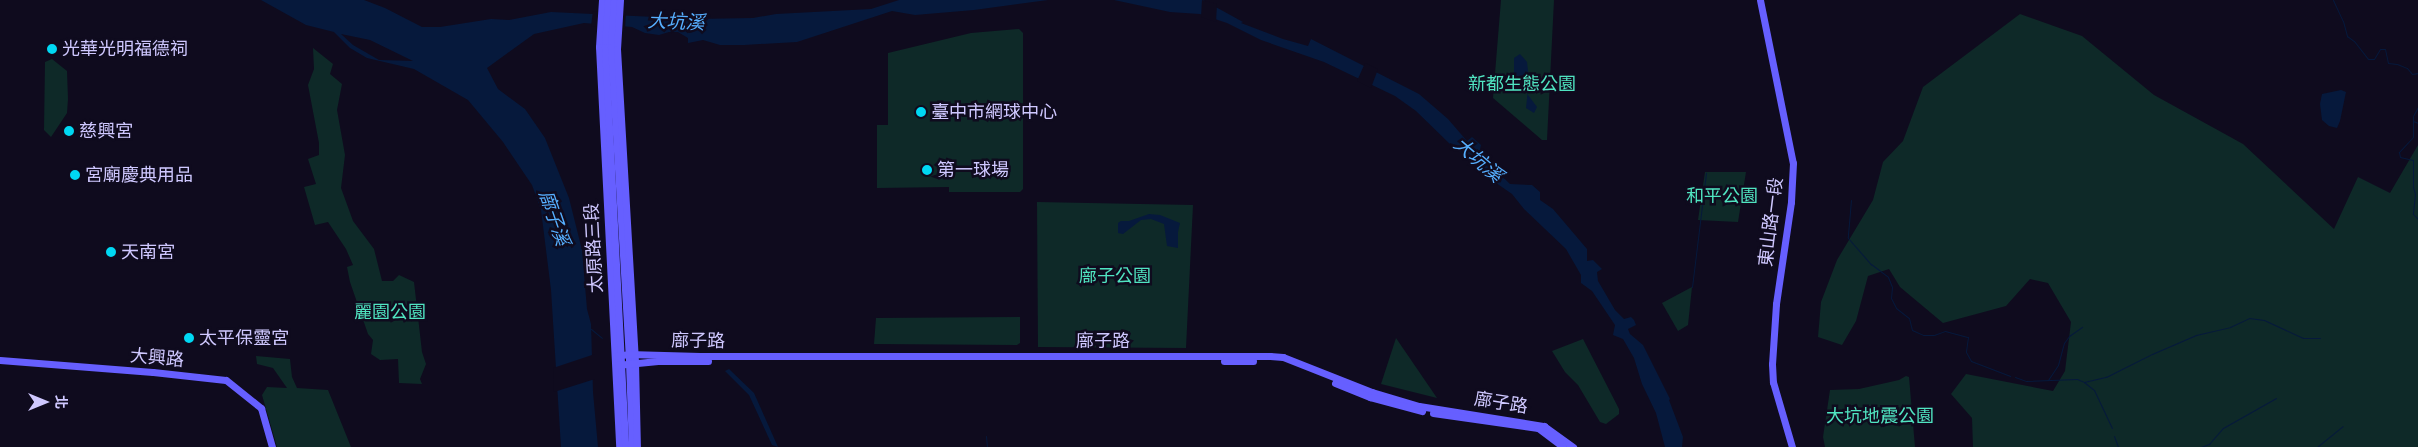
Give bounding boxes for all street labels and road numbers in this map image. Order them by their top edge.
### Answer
street label: 東山路一段 [1755,176,1787,268]
street label: 太原路三段 [581,202,607,294]
street label: 廍子路 [671,330,725,352]
street label: 廍子路 [1076,330,1130,352]
street label: 大興路 [129,345,185,371]
street label: 廍子路 [1473,388,1529,418]

